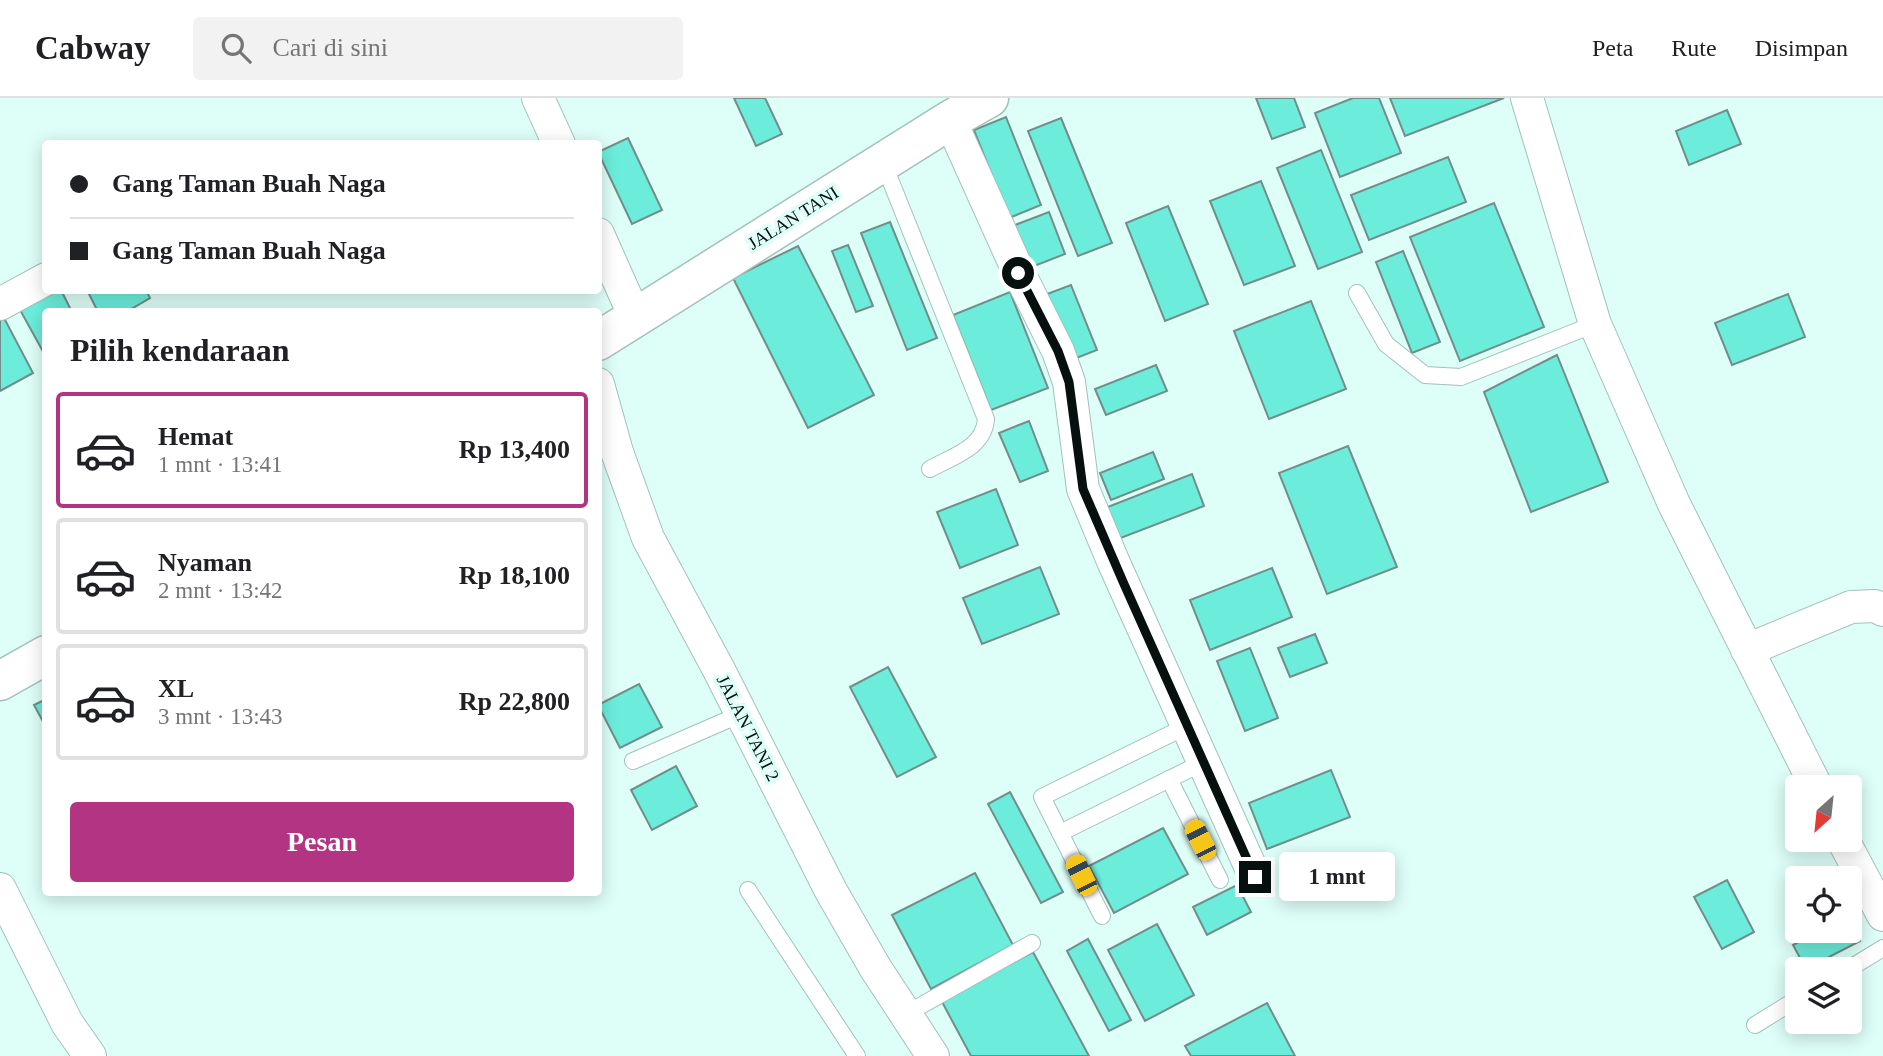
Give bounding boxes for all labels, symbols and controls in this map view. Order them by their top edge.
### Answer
search box [193,17,683,80]
icon: search [217,29,255,67]
text: Cabway [35,30,151,66]
text: Cari di sini [273,33,388,62]
text: Peta [1592,35,1633,61]
text: Rute [1671,35,1717,61]
text: Disimpan [1755,35,1848,61]
text: Gang Taman Buah Naga [112,169,386,198]
street label: JALAN TANI [744,182,842,254]
text: Gang Taman Buah Naga [112,236,386,265]
route start [1002,257,1034,289]
text: Pilih kendaraan [70,332,290,368]
icon: car [74,419,137,482]
text: Hemat [158,422,233,451]
text: Rp 13,400 [459,435,570,464]
text: 1 mnt · 13:41 [158,452,283,477]
icon: car [74,545,137,608]
text: Nyaman [158,548,252,577]
text: Rp 18,100 [459,561,570,590]
text: 2 mnt · 13:42 [158,578,283,603]
icon: car [74,671,137,734]
street label: JALAN TANI 2 [713,672,783,784]
text: XL [158,674,194,703]
text: Rp 22,800 [459,687,570,716]
text: 3 mnt · 13:43 [158,704,283,729]
north arrow [1785,775,1862,852]
map controls [1785,775,1862,1034]
button: Pesan [70,802,574,882]
car [1182,817,1219,863]
car [1063,852,1100,898]
callout: 1 mnt [1280,852,1395,902]
route end [1239,861,1271,893]
text: 1 mnt [1309,864,1365,889]
button: locate [1785,866,1862,943]
button: layers [1785,957,1862,1034]

